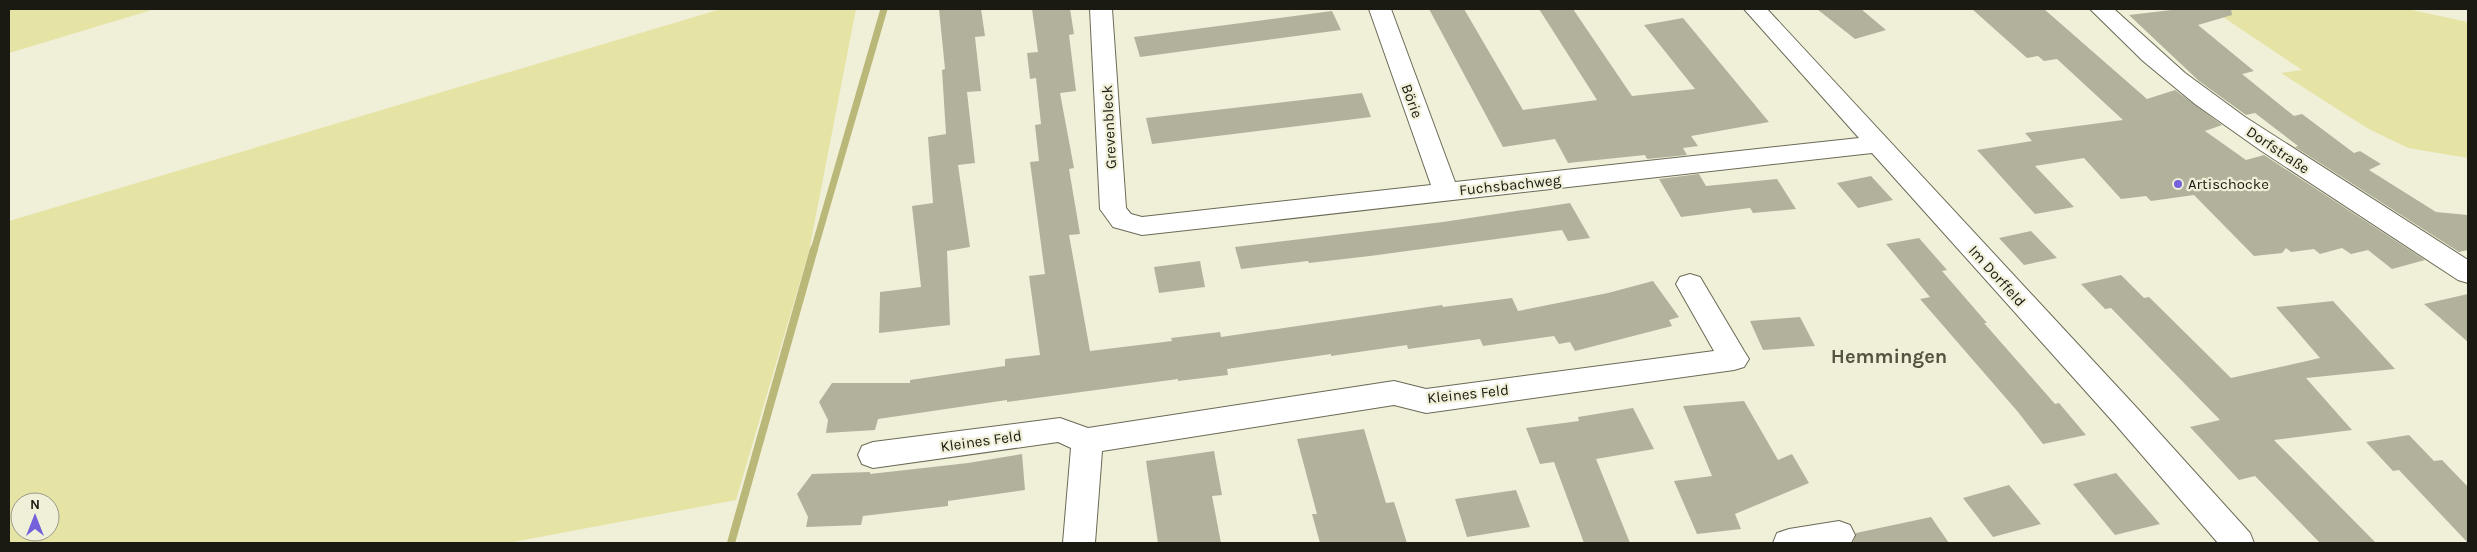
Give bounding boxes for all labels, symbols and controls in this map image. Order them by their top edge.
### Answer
street label: Börie [1398,81,1426,121]
street label: Grevenbleck [1098,85,1120,169]
street label: Dorfstraße [2243,122,2313,178]
street label: Fuchsbachweg [1458,171,1562,199]
place label: Artischocke [2188,175,2269,193]
marker: Artischocke [2172,178,2184,190]
street label: Im Dorffeld [1965,242,2029,310]
district label: Hemmingen [1831,345,1947,368]
street label: Kleines Feld [1426,381,1510,407]
street label: Kleines Feld [939,426,1023,456]
north arrow [10,492,60,542]
text: N [30,496,40,513]

